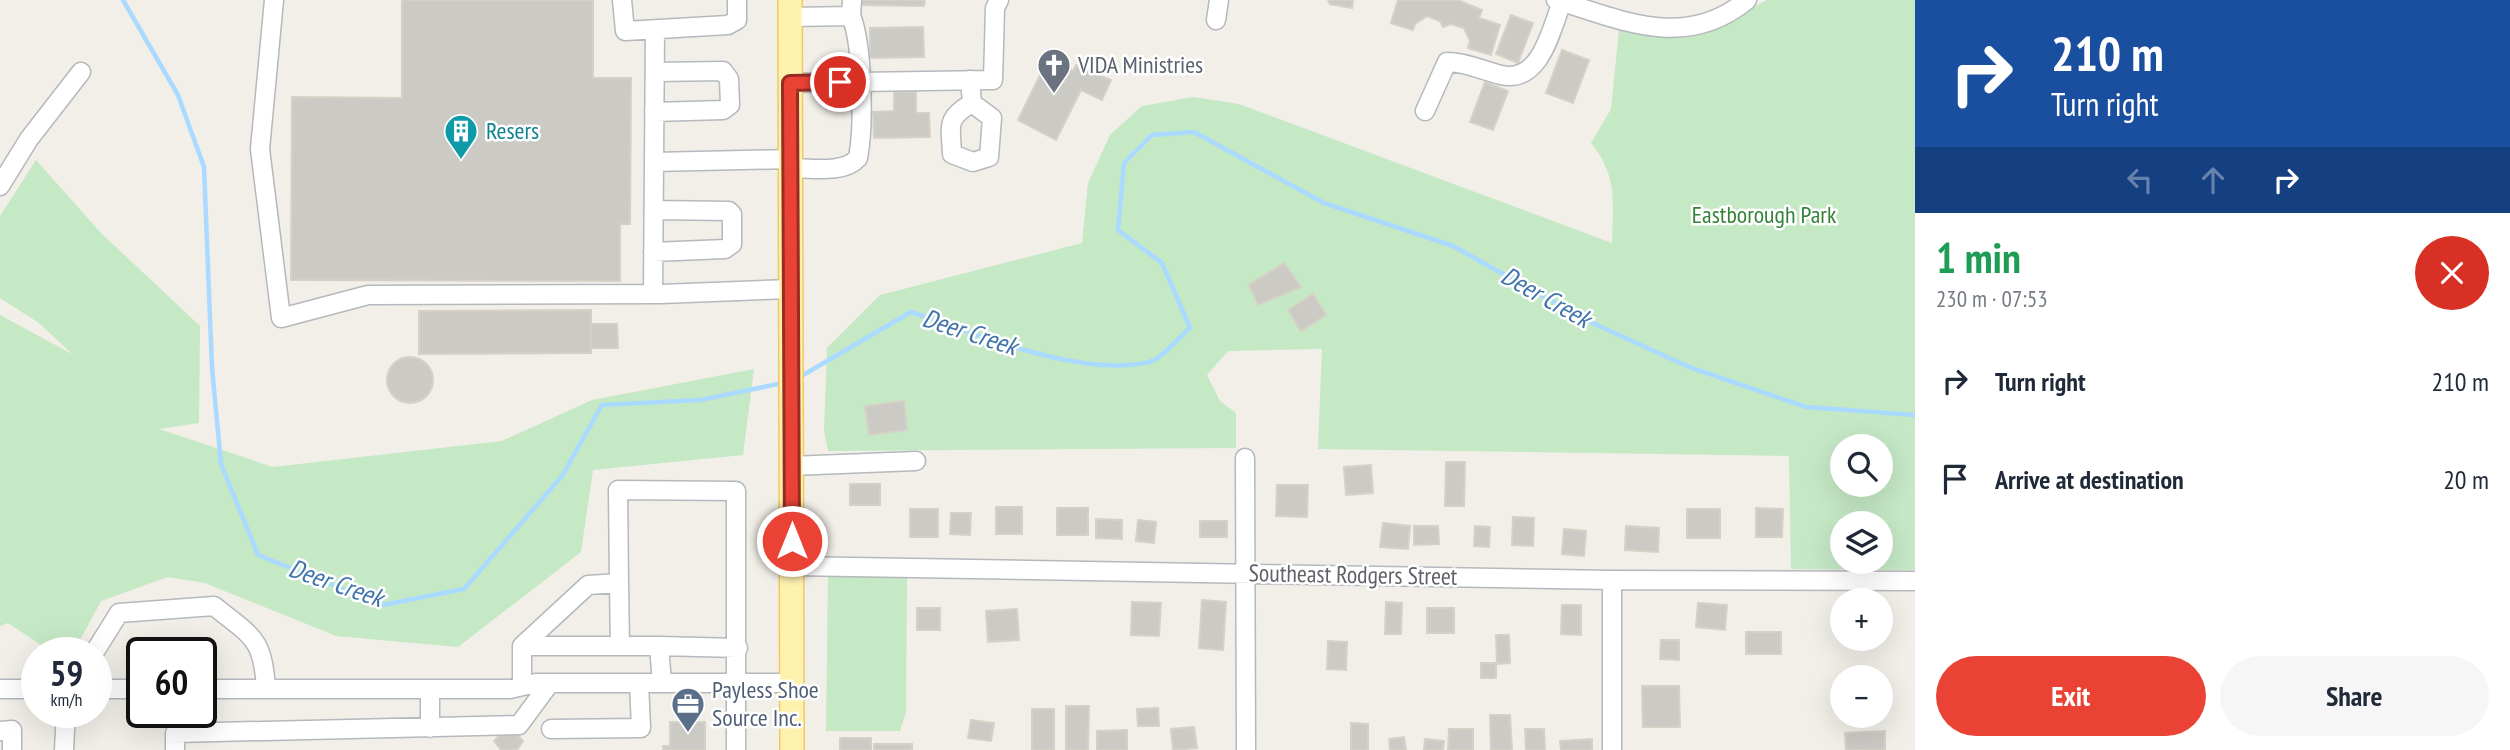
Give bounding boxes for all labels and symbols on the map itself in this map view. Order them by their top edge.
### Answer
church icon: VIDA Ministries [1035,46,1073,95]
place label: VIDA Ministries [1077,49,1203,80]
pin [810,52,870,112]
building icon: Resers [442,112,480,161]
place label: Resers [486,115,539,146]
park label: Eastborough Park [1692,199,1837,230]
water label: Deer Creek [1496,258,1599,336]
water label: Deer Creek [919,301,1024,363]
position arrow [755,504,829,578]
water label: Deer Creek [285,551,390,615]
street label: Southeast Rodgers Street [1248,557,1458,592]
speed limit sign: 60 [126,637,217,728]
place label: Payless Shoe Source Inc. [712,674,819,733]
office icon: Payless Shoe Source Inc. [669,685,707,734]

